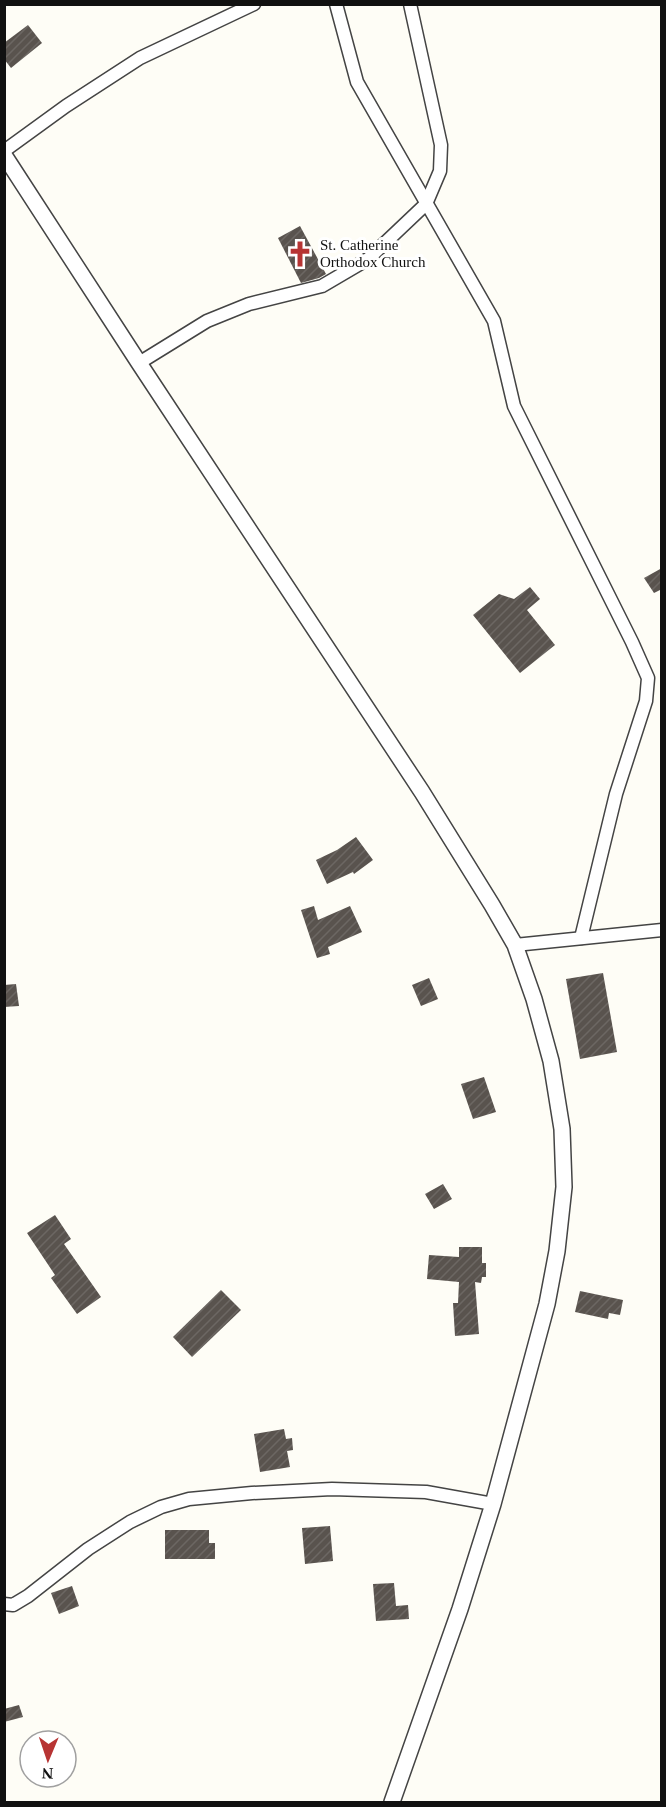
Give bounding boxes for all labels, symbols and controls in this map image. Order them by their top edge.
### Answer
place label: St. Catherine Orthodox Church [320,237,426,270]
church icon: St. Catherine Orthodox Church [285,239,315,269]
north arrow [18,1729,78,1789]
text: N [41,1765,54,1782]

